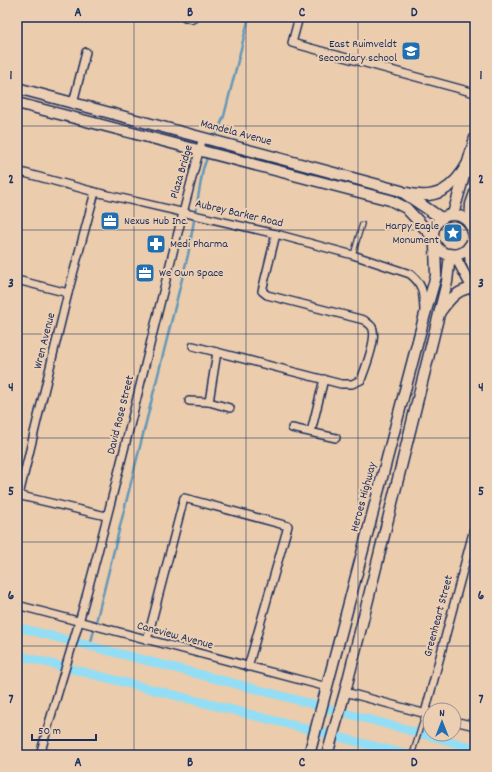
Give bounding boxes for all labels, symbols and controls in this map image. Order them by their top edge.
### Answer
text: A [74,4,82,23]
text: B [187,4,193,23]
text: C [299,4,306,23]
text: D [411,4,418,23]
place label: East Ruimveldt Secondary school [318,36,398,67]
school or university icon: East Ruimveldt Secondary school [400,40,422,62]
text: 1 [10,67,13,86]
text: 1 [480,67,483,86]
street label: Mandela Avenue [198,115,274,151]
street label: Plaza Bridge [166,143,198,201]
text: 2 [8,171,14,190]
text: 2 [478,171,484,190]
street label: Aubrey Barker Road [193,196,285,232]
office icon: Nexus Hub Inc. [99,210,121,232]
place label: Nexus Hub Inc. [124,213,188,230]
place label: Harpy Eagle Monument [385,218,440,249]
place icon: Harpy Eagle Monument [442,222,464,244]
pharmacy icon: Medi Pharma [145,233,167,255]
place label: Medi Pharma [170,236,228,253]
office icon: We Own Space [134,262,156,284]
place label: We Own Space [159,265,223,282]
text: 3 [8,275,14,294]
text: 3 [478,275,484,294]
street label: Wren Avenue [30,311,60,371]
street label: David Rose Street [103,373,139,456]
text: 4 [8,379,14,398]
text: 4 [478,379,484,398]
street label: Heroes Highway [347,459,382,534]
text: 5 [8,483,14,502]
text: 5 [478,483,484,502]
street label: Greenheart Street [420,573,458,659]
text: 6 [8,587,15,606]
text: 6 [478,587,485,606]
street label: Caneview Avenue [135,618,215,654]
text: 7 [9,691,14,710]
text: 7 [479,691,484,710]
north arrow [422,702,462,742]
text: N [439,706,445,722]
scale bar [32,716,96,742]
text: 50 m [38,723,61,740]
text: A [74,754,82,772]
text: B [187,754,193,772]
text: C [299,754,306,772]
text: D [411,754,418,772]

